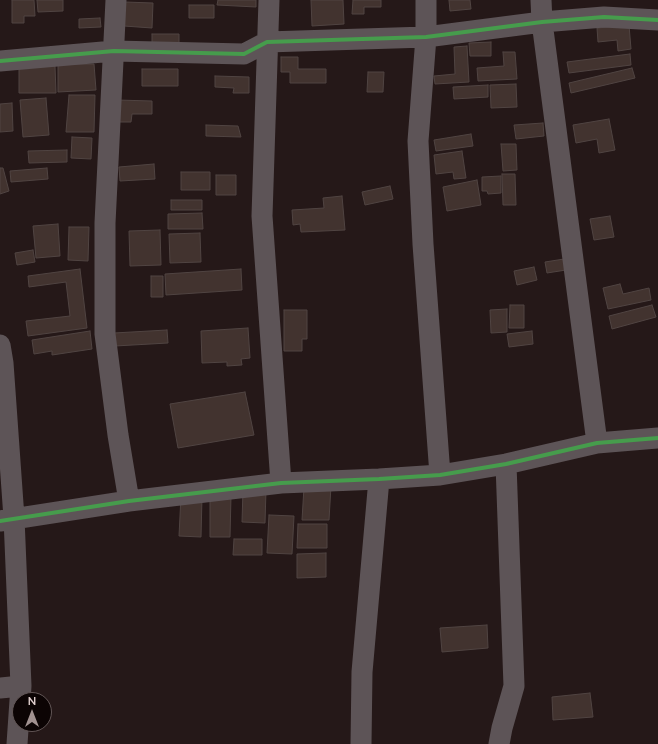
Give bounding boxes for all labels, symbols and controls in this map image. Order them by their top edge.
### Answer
north arrow [12,692,52,732]
text: N [28,694,36,707]

